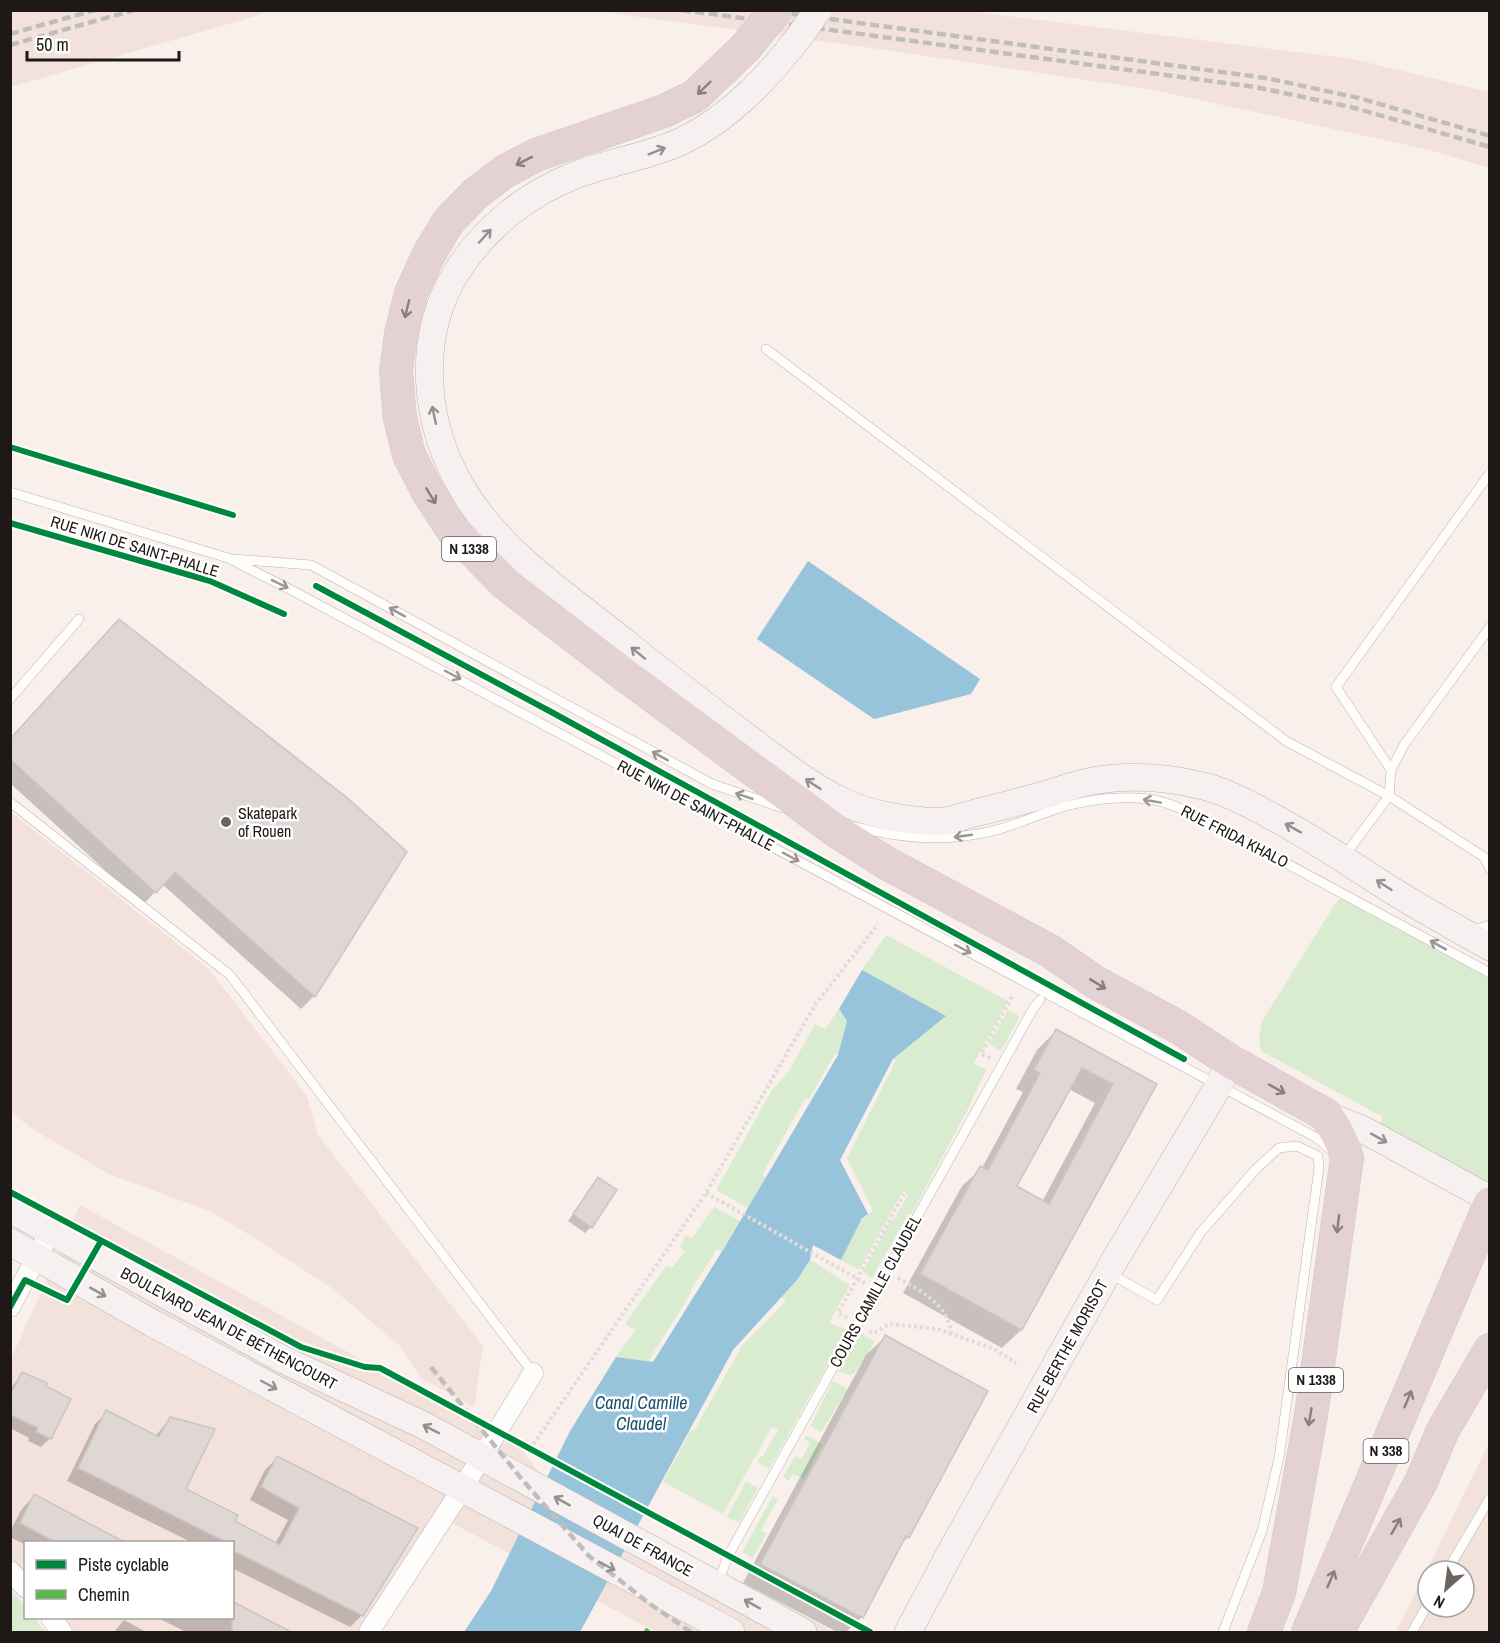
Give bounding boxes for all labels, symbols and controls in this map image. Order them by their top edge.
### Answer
scale bar [27,24,178,62]
text: 50 m [36,32,69,57]
one-way arrow [696,80,711,95]
one-way arrow [647,145,666,156]
one-way arrow [516,156,534,167]
one-way arrow [478,229,492,244]
one-way arrow [401,299,413,318]
one-way arrow [428,406,439,426]
one-way arrow [426,487,438,504]
street label: RUE NIKI DE SAINT-PHALLE [48,510,222,582]
road number: N 1338 [442,537,496,561]
one-way arrow [271,579,289,591]
one-way arrow [389,606,407,617]
one-way arrow [631,646,646,660]
one-way arrow [443,670,461,681]
one-way arrow [652,750,670,761]
street label: RUE NIKI DE SAINT-PHALLE [614,754,778,856]
one-way arrow [806,778,822,790]
one-way arrow [735,789,754,800]
one-way arrow [1143,795,1162,806]
street label: RUE FRIDA KHALO [1177,799,1293,873]
place label: Skatepark of Rouen [238,802,298,842]
marker: Skatepark of Rouen [219,815,233,829]
one-way arrow [1284,822,1302,833]
one-way arrow [953,831,973,842]
one-way arrow [782,852,800,863]
one-way arrow [1376,879,1393,892]
one-way arrow [1430,939,1447,951]
one-way arrow [954,943,971,955]
one-way arrow [1089,978,1106,990]
one-way arrow [1269,1083,1286,1095]
one-way arrow [1370,1132,1387,1144]
street label: COURS CAMILLE CLAUDEL [824,1210,926,1371]
one-way arrow [1332,1214,1343,1234]
street label: BOULEVARD JEAN DE BÉTHENCOURT [117,1261,341,1395]
street label: RUE BERTHE MORISOT [1021,1275,1113,1417]
one-way arrow [89,1286,106,1298]
road number: N 1338 [1289,1368,1343,1392]
one-way arrow [260,1379,277,1391]
water label: Canal Camille Claudel [595,1390,687,1436]
one-way arrow [1403,1391,1414,1409]
one-way arrow [1304,1407,1315,1427]
one-way arrow [422,1423,440,1434]
road number: N 338 [1364,1439,1408,1463]
one-way arrow [554,1495,572,1506]
street label: QUAI DE FRANCE [589,1508,697,1582]
one-way arrow [1390,1518,1402,1535]
legend [24,1541,234,1619]
text: Piste cyclable [78,1552,169,1577]
north arrow [1416,1559,1476,1619]
one-way arrow [597,1561,615,1572]
one-way arrow [1326,1570,1337,1588]
text: Chemin [78,1582,130,1607]
text: N [1430,1590,1448,1614]
one-way arrow [744,1598,761,1610]

